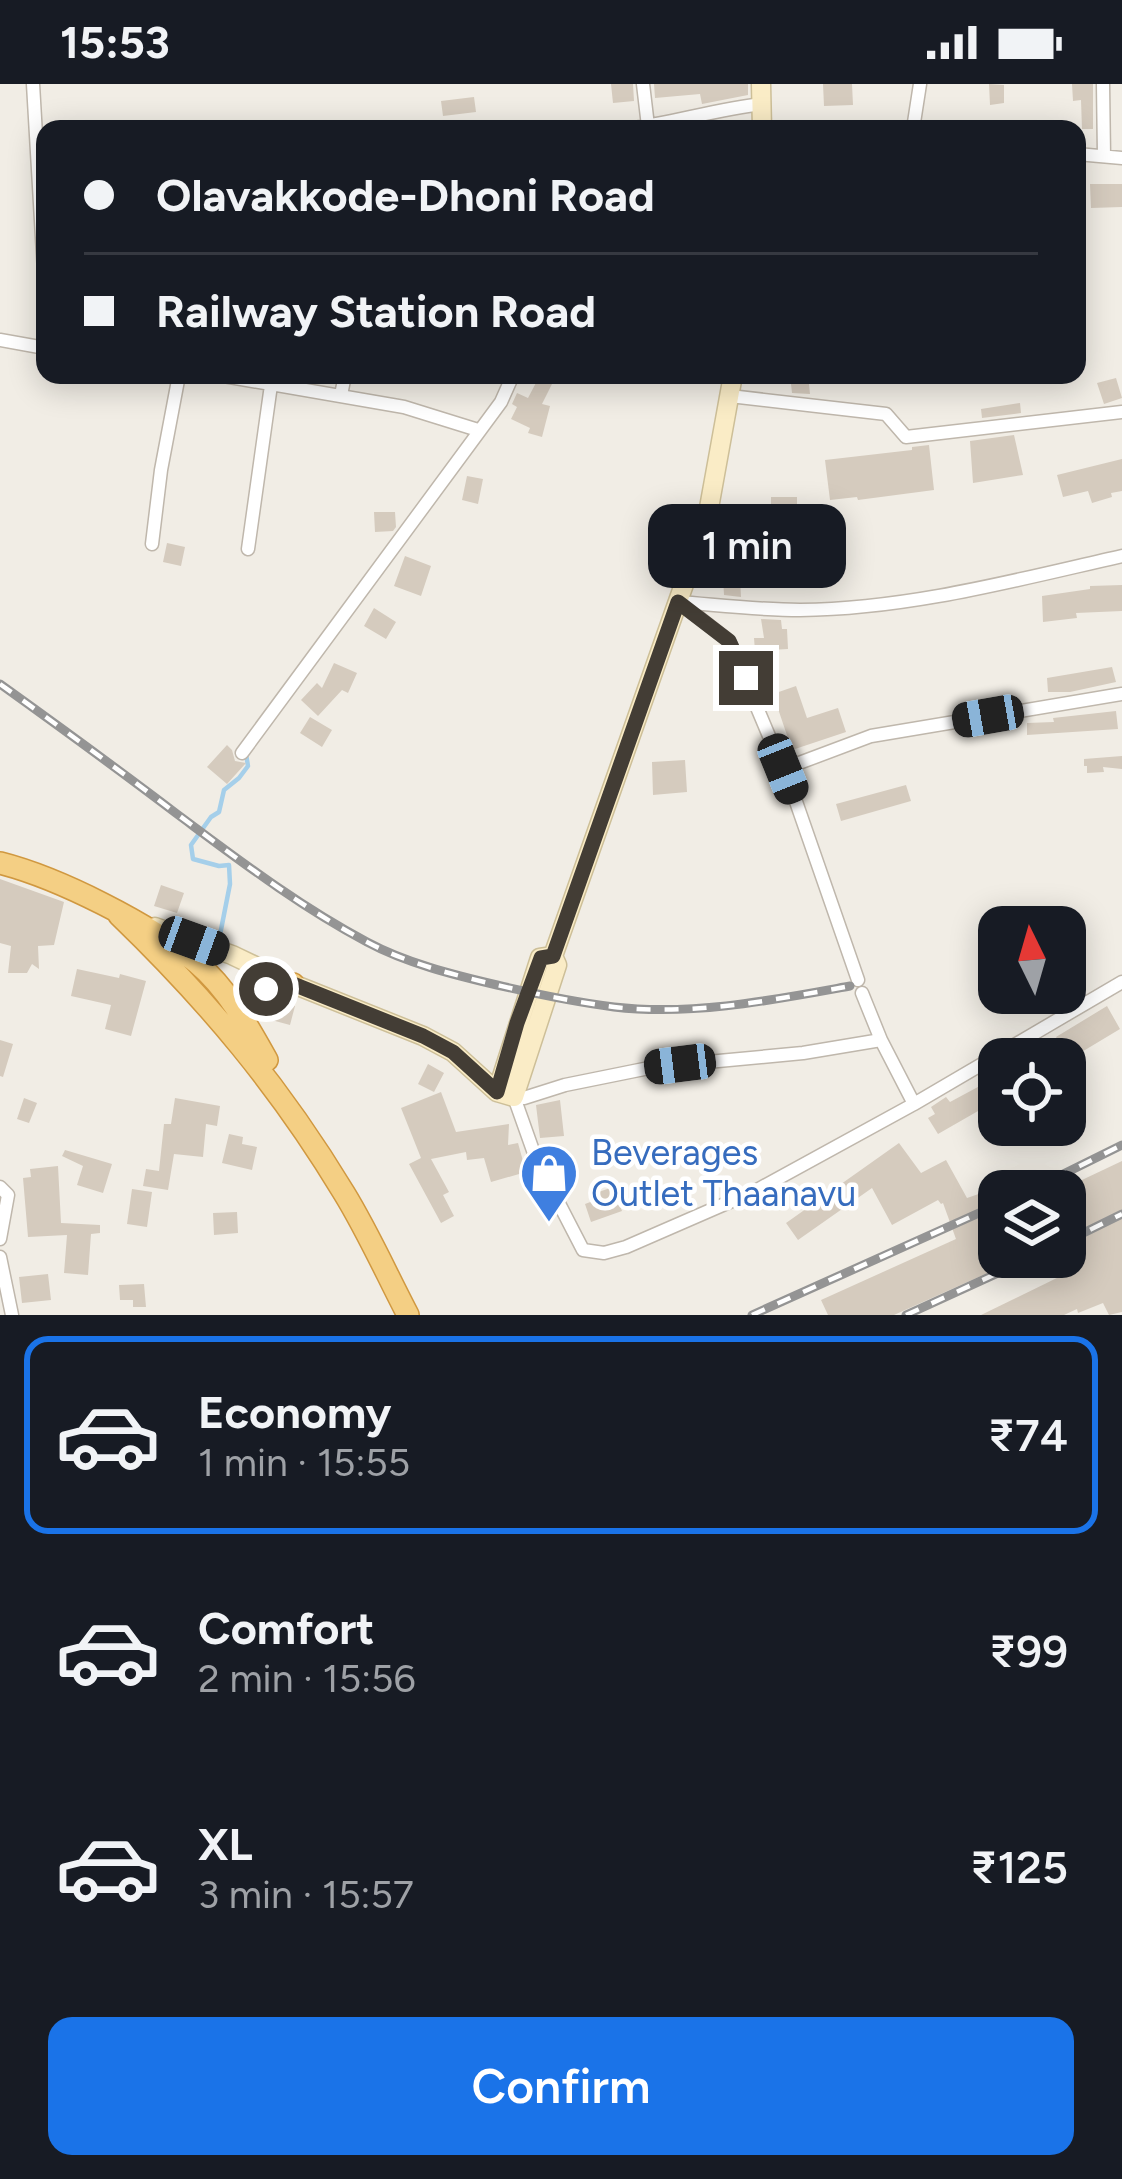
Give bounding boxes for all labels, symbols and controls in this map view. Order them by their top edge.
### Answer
text: 15:53 [60,15,170,69]
text: Olavakkode-Dhoni Road [156,168,655,222]
text: Railway Station Road [156,284,596,338]
callout: 1 min [647,504,845,588]
text: 1 min [701,522,793,569]
route end [719,651,773,705]
car [949,692,1027,740]
car [753,729,813,809]
north arrow [978,906,1086,1014]
map controls [978,906,1086,1278]
car [154,912,234,970]
route start [239,962,293,1016]
button: locate [978,1038,1086,1146]
car [642,1042,718,1086]
place label: Beverages Outlet Thaanavu [591,1131,856,1215]
shop icon: Beverages Outlet Thaanavu [518,1142,580,1224]
button: layers [978,1170,1086,1278]
icon: car [54,1381,162,1489]
text: Economy [198,1385,391,1439]
text: ₹74 [988,1408,1068,1462]
text: 1 min · 15:55 [198,1439,410,1486]
icon: car [54,1597,162,1705]
text: Comfort [198,1601,374,1655]
text: ₹99 [989,1624,1068,1678]
text: 2 min · 15:56 [198,1655,416,1702]
icon: car [54,1813,162,1921]
text: XL [198,1817,253,1871]
text: ₹125 [970,1840,1068,1894]
text: 3 min · 15:57 [198,1871,414,1918]
button: Confirm [48,2017,1074,2155]

